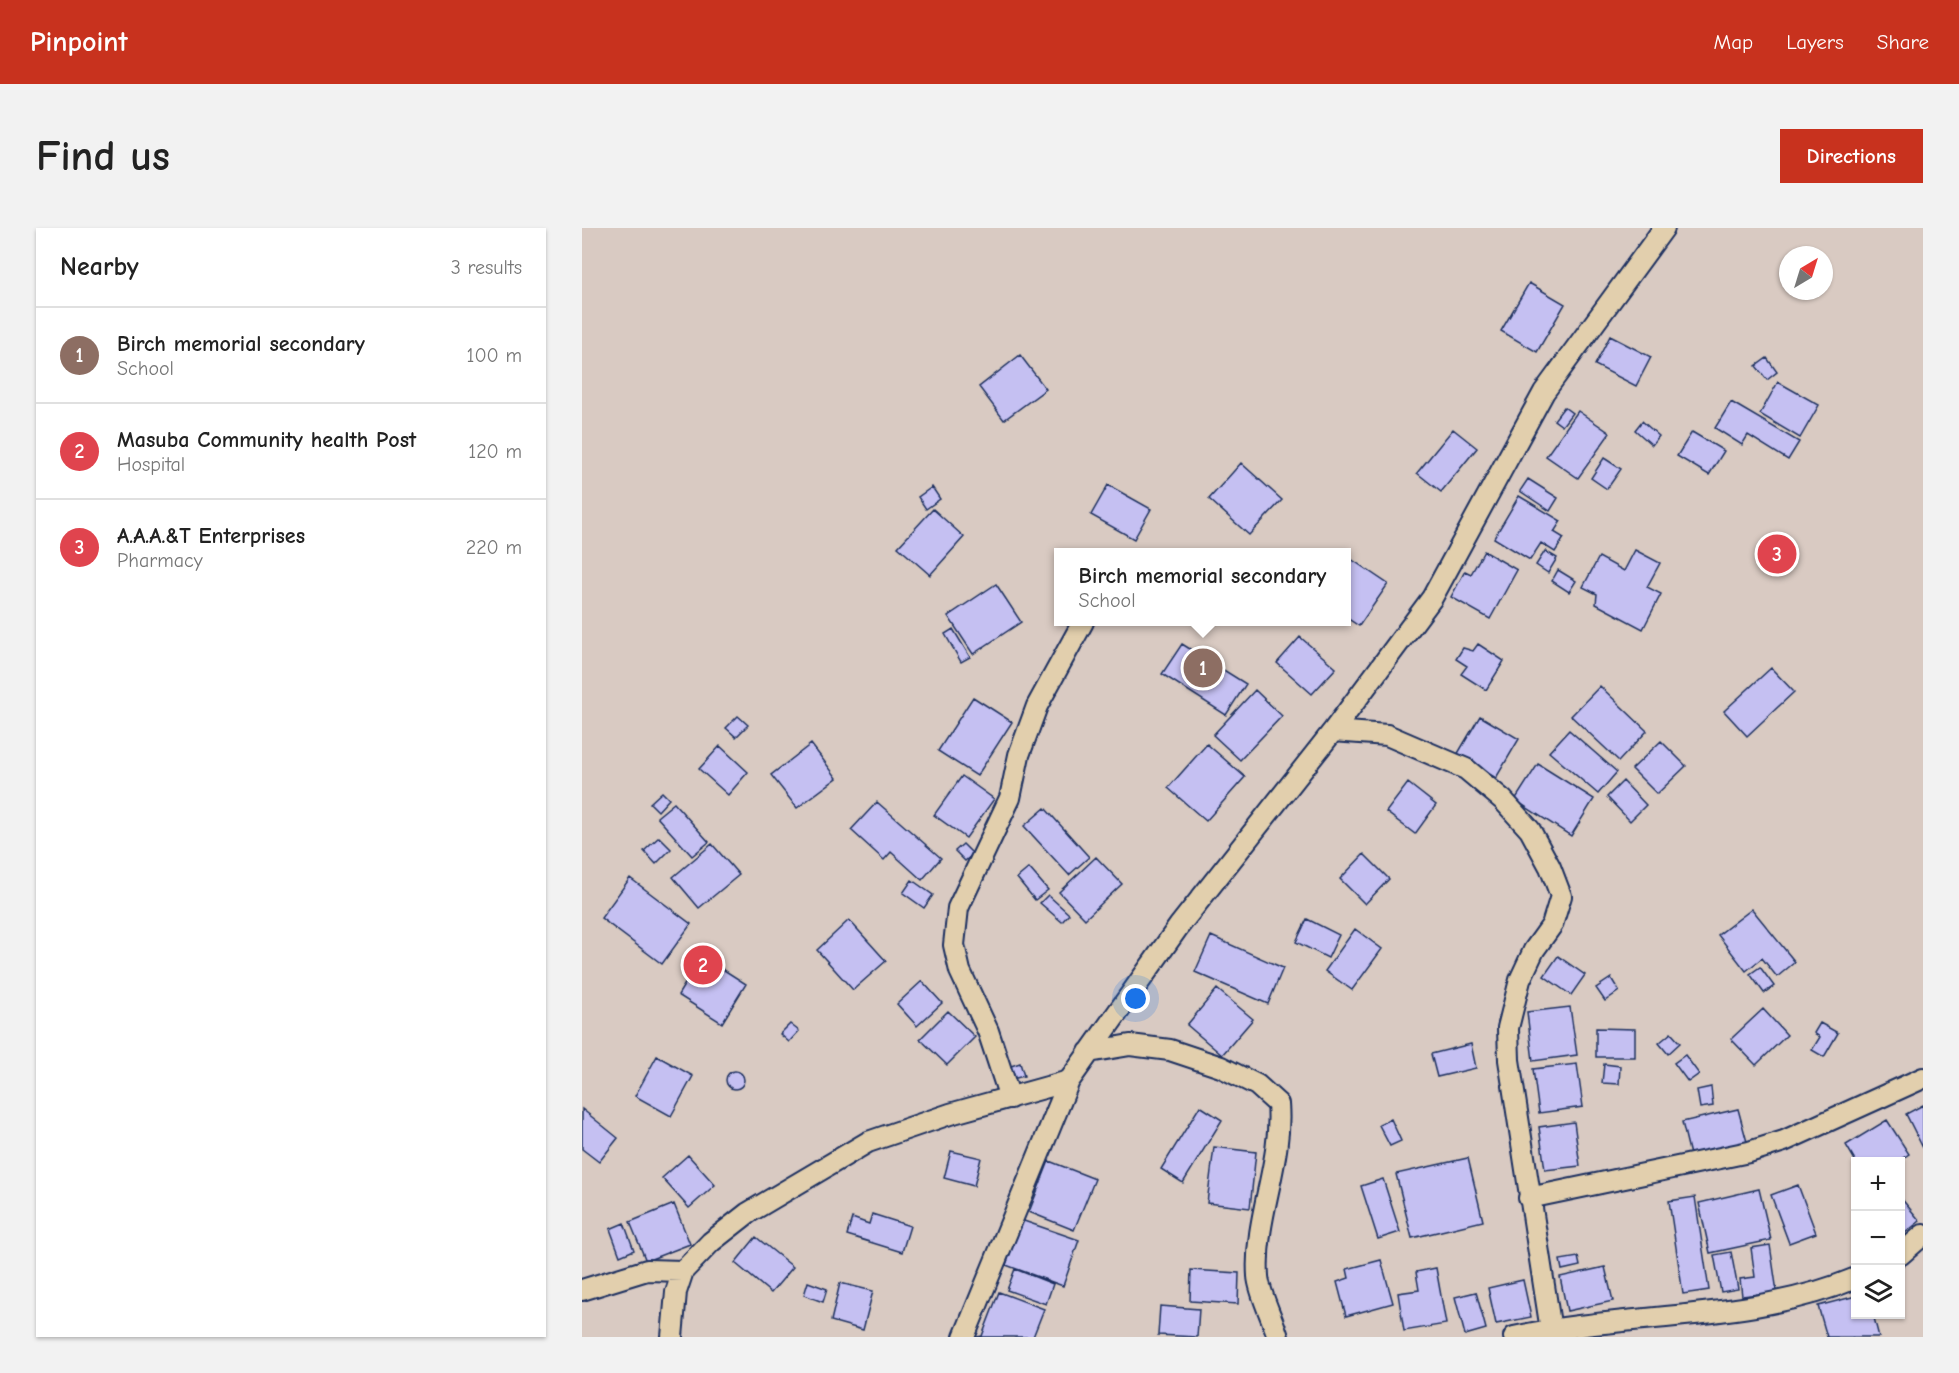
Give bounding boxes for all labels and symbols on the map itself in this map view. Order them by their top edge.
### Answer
north arrow [1779,246,1833,300]
pin: 3 [1758,532,1796,576]
pin: 1 [1184,646,1222,690]
pin: 2 [684,942,722,988]
your location [1121,984,1150,1013]

